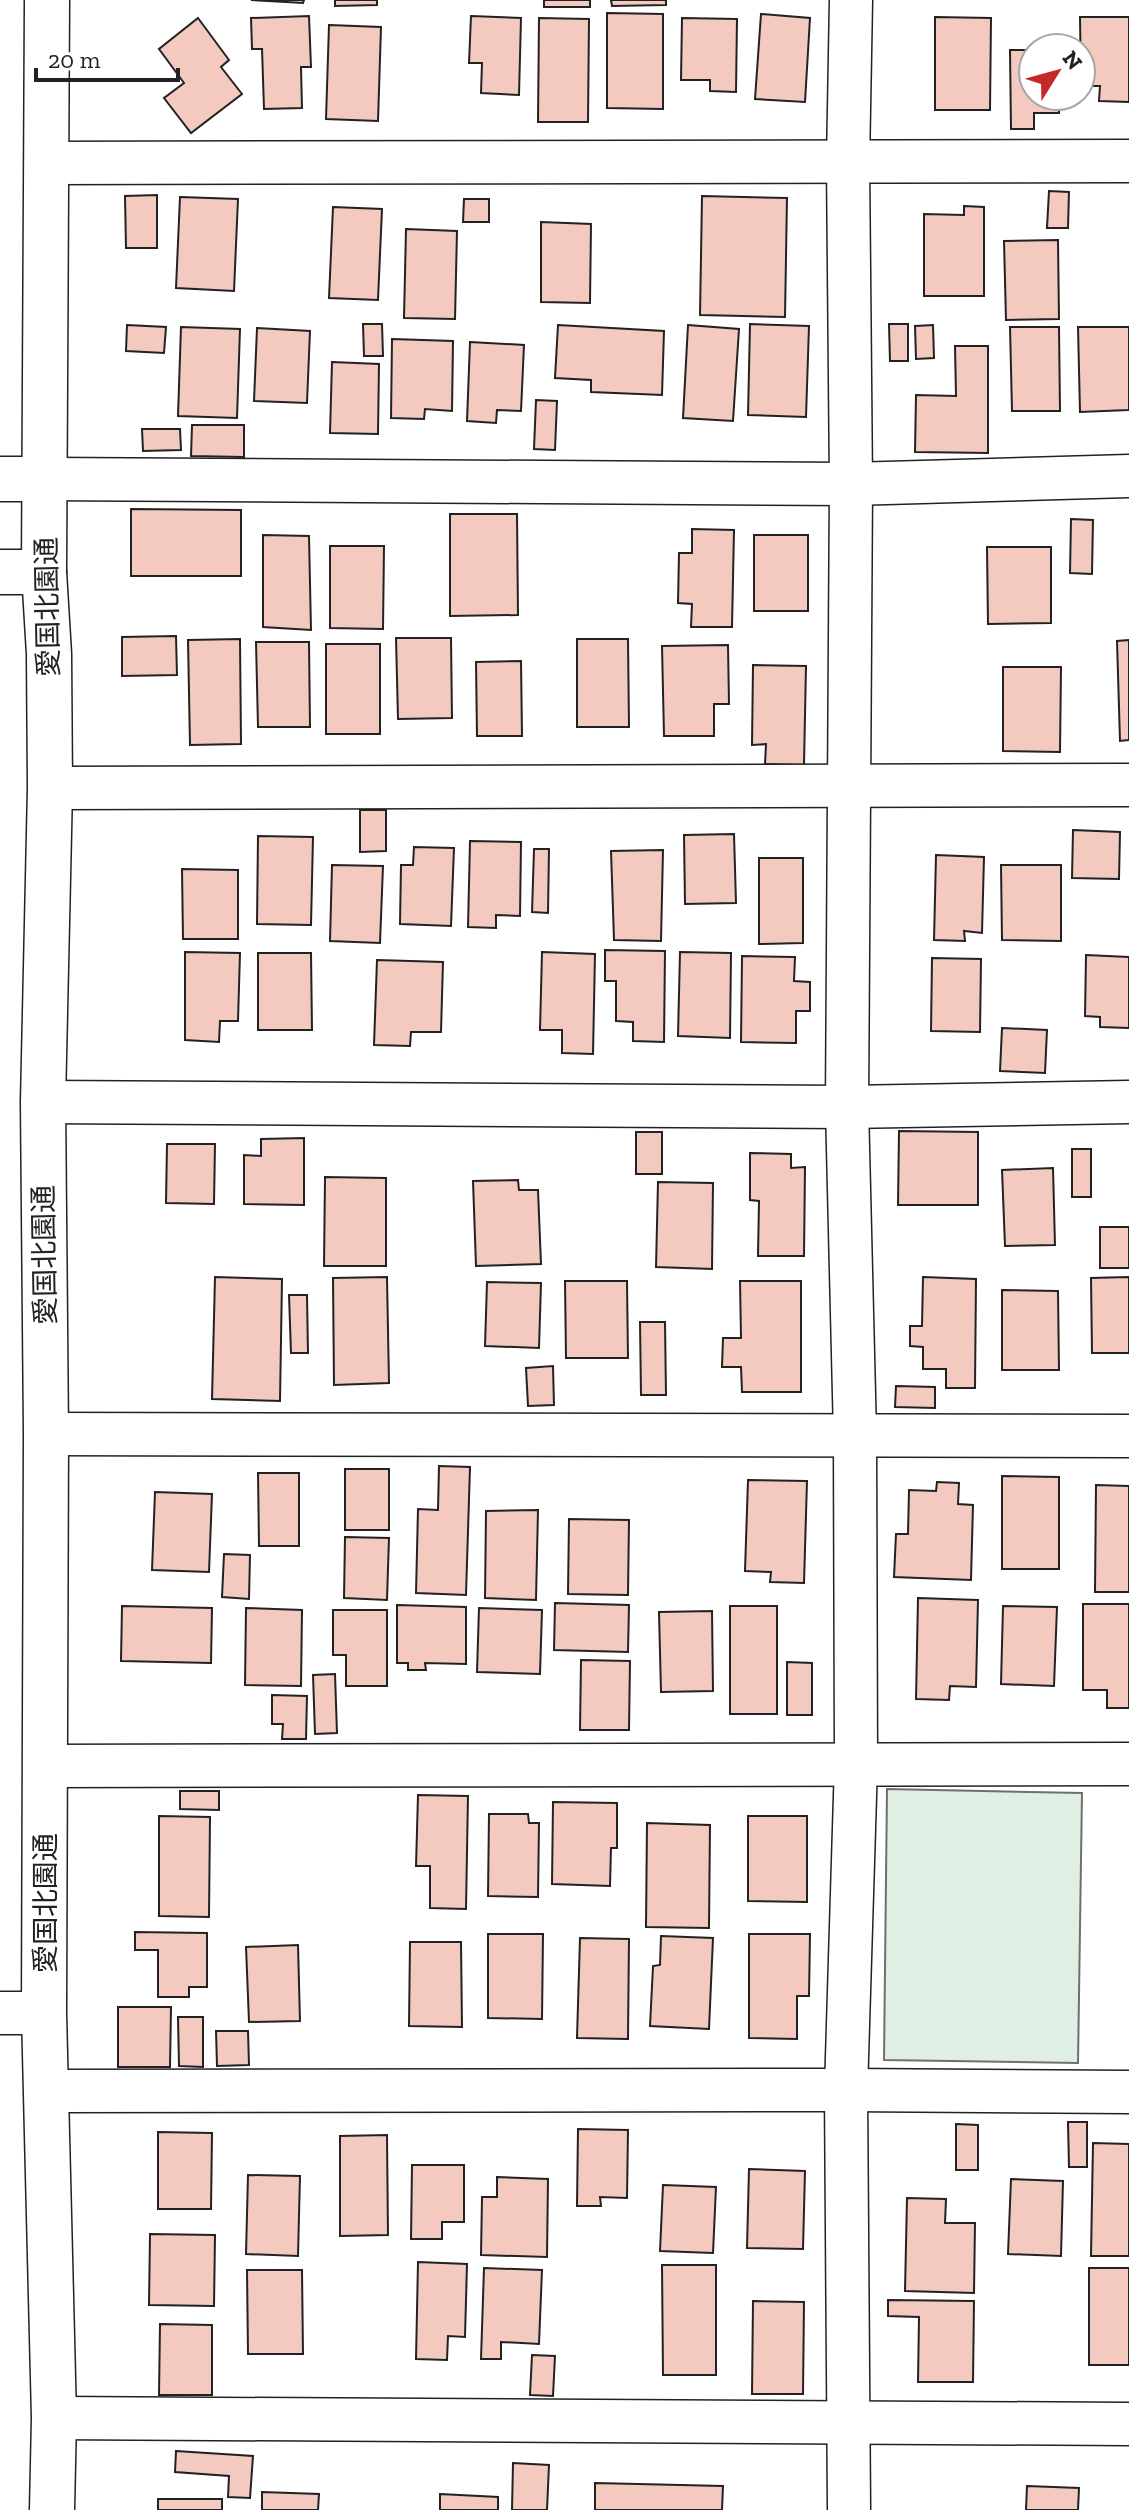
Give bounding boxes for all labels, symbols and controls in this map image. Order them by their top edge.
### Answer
scale bar [36,32,178,82]
north arrow [1017,32,1097,112]
text: 20 m [48,45,101,74]
text: N [1057,45,1089,75]
street label: 愛国北園通 [30,537,65,677]
street label: 愛国北園通 [27,1185,62,1325]
street label: 愛国北園通 [29,1833,62,1973]

